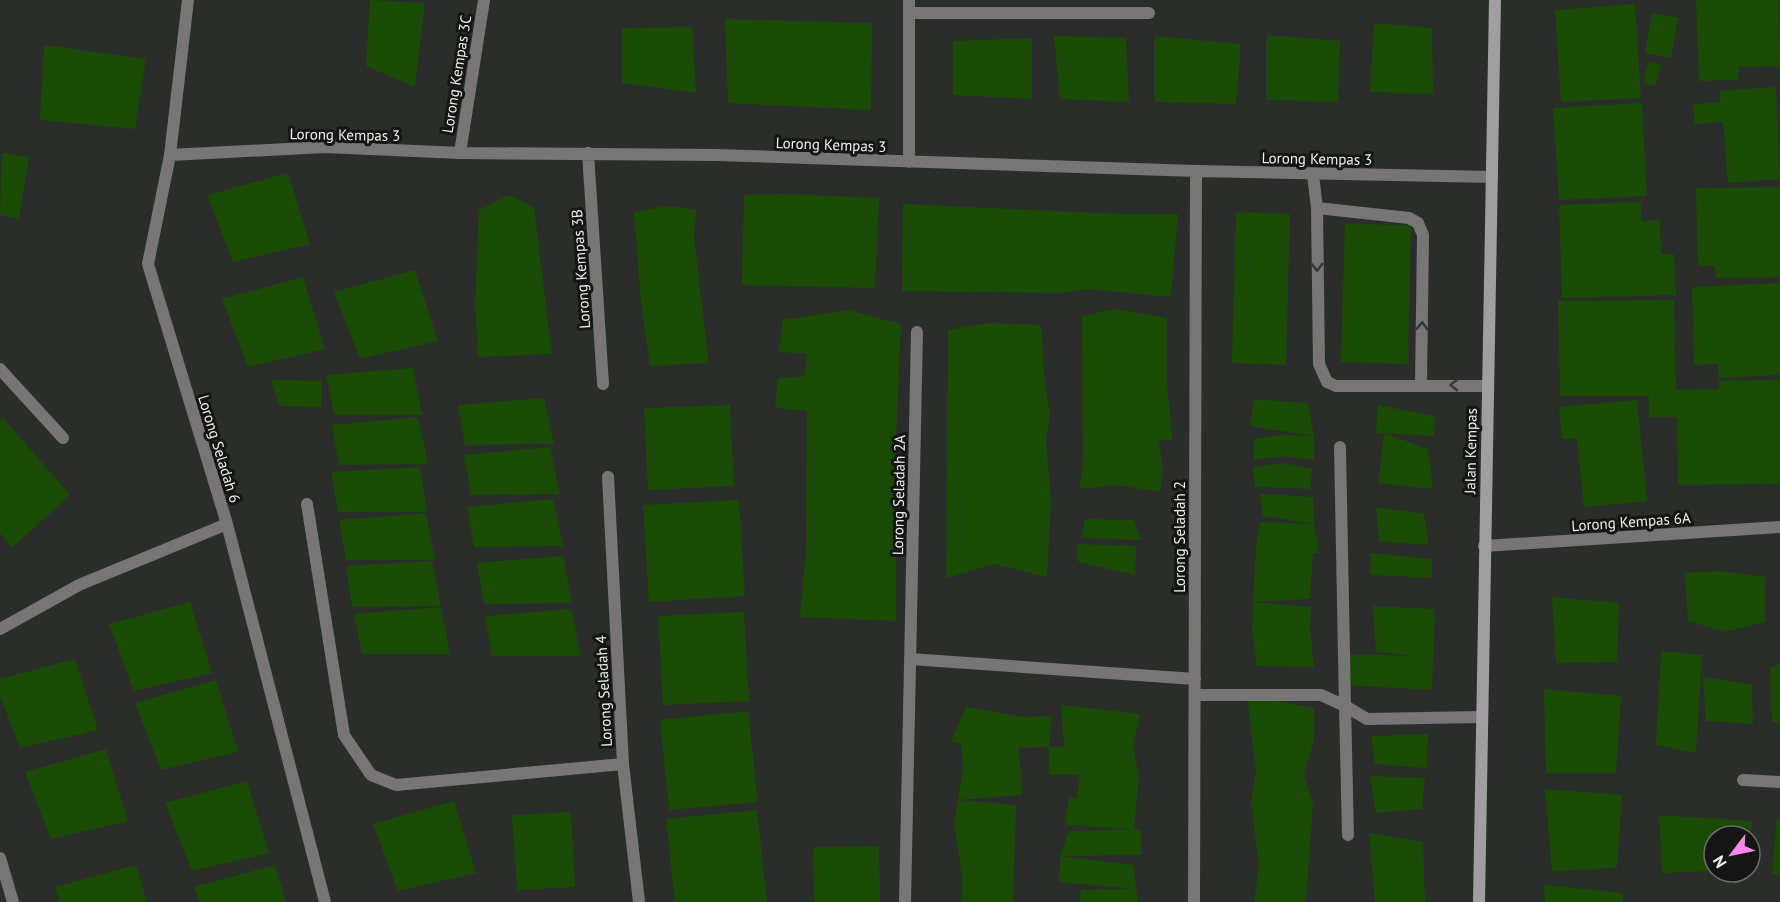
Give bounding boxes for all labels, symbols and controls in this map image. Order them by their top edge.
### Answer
street label: Lorong Kempas 3C [438,14,475,134]
street label: Lorong Kempas 3 [290,124,400,145]
street label: Lorong Kempas 3 [775,133,887,156]
street label: Lorong Kempas 3 [1262,148,1372,169]
street label: Lorong Kempas 3B [567,209,594,329]
one-way arrow [1311,262,1324,271]
one-way arrow [1416,322,1428,331]
one-way arrow [1450,379,1459,392]
street label: Lorong Seladah 6 [194,393,245,505]
street label: Jalan Kempas [1460,408,1481,495]
street label: Lorong Seladah 2A [888,434,909,555]
street label: Lorong Seladah 2 [1170,481,1189,593]
street label: Lorong Kempas 6A [1571,508,1691,535]
street label: Lorong Seladah 4 [591,635,616,747]
north arrow [1702,824,1762,884]
text: N [1708,852,1731,872]

